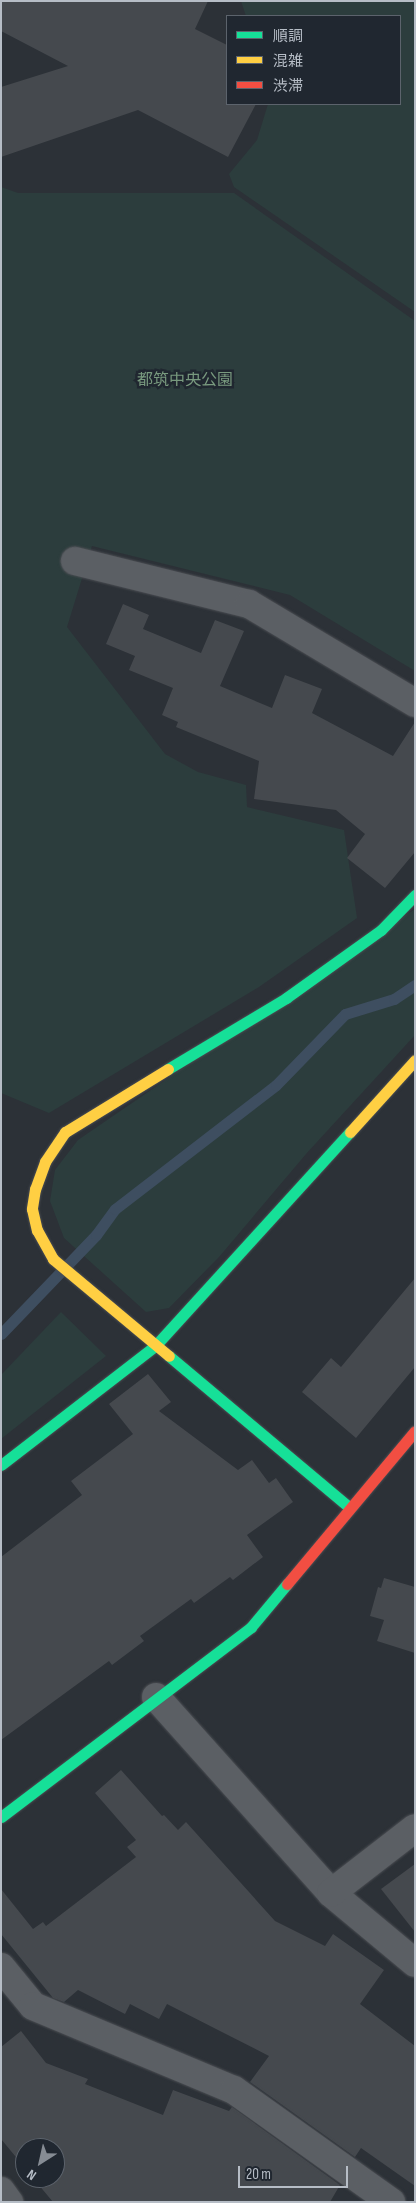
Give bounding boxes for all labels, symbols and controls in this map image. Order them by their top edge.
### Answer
legend [226,15,401,105]
text: 順調 [273,27,303,46]
text: 混雑 [273,52,303,71]
text: 渋滞 [273,77,303,96]
park label: 都筑中央公園 [137,371,233,391]
north arrow [15,2138,65,2188]
scale bar [241,2156,351,2188]
text: 20 m [246,2165,271,2184]
text: N [24,2166,40,2184]

